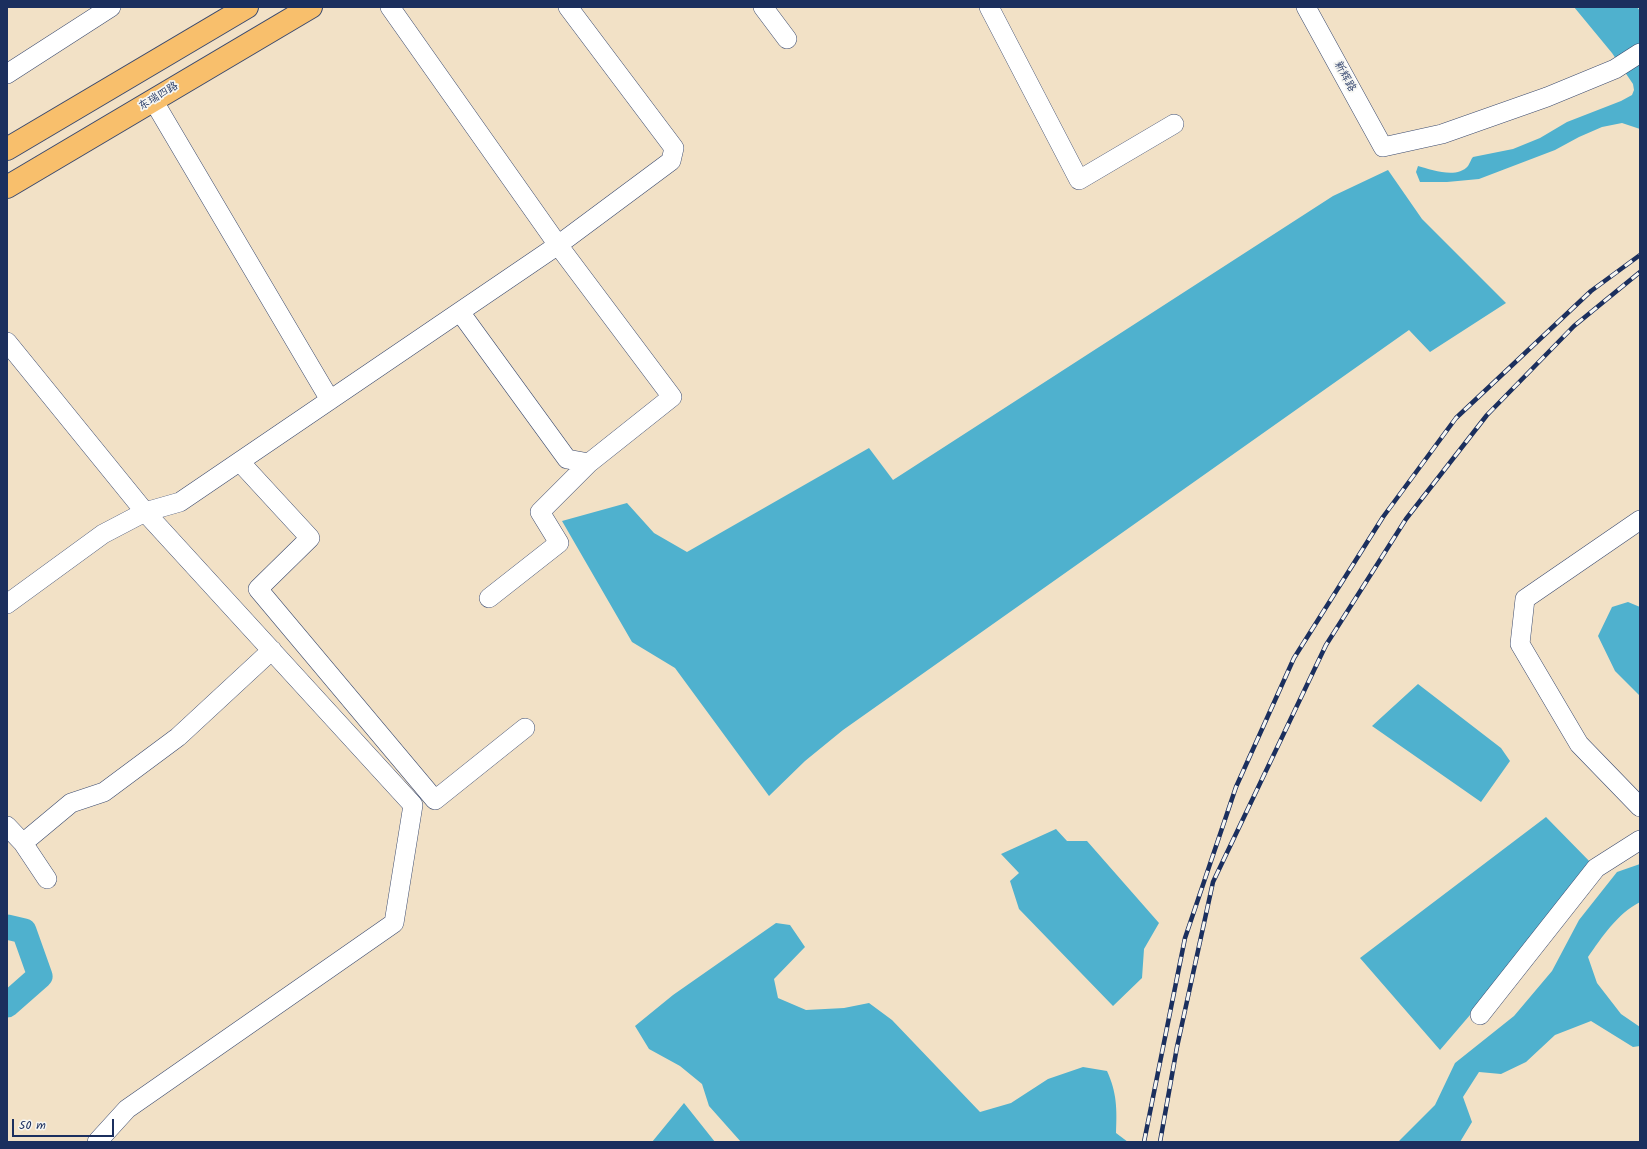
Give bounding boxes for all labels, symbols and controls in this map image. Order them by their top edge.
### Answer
street label: 新辉路 [1330,59,1358,95]
street label: 东瑞四路 [137,80,181,114]
scale bar [14,1111,116,1137]
text: 50 m [19,1116,46,1135]

